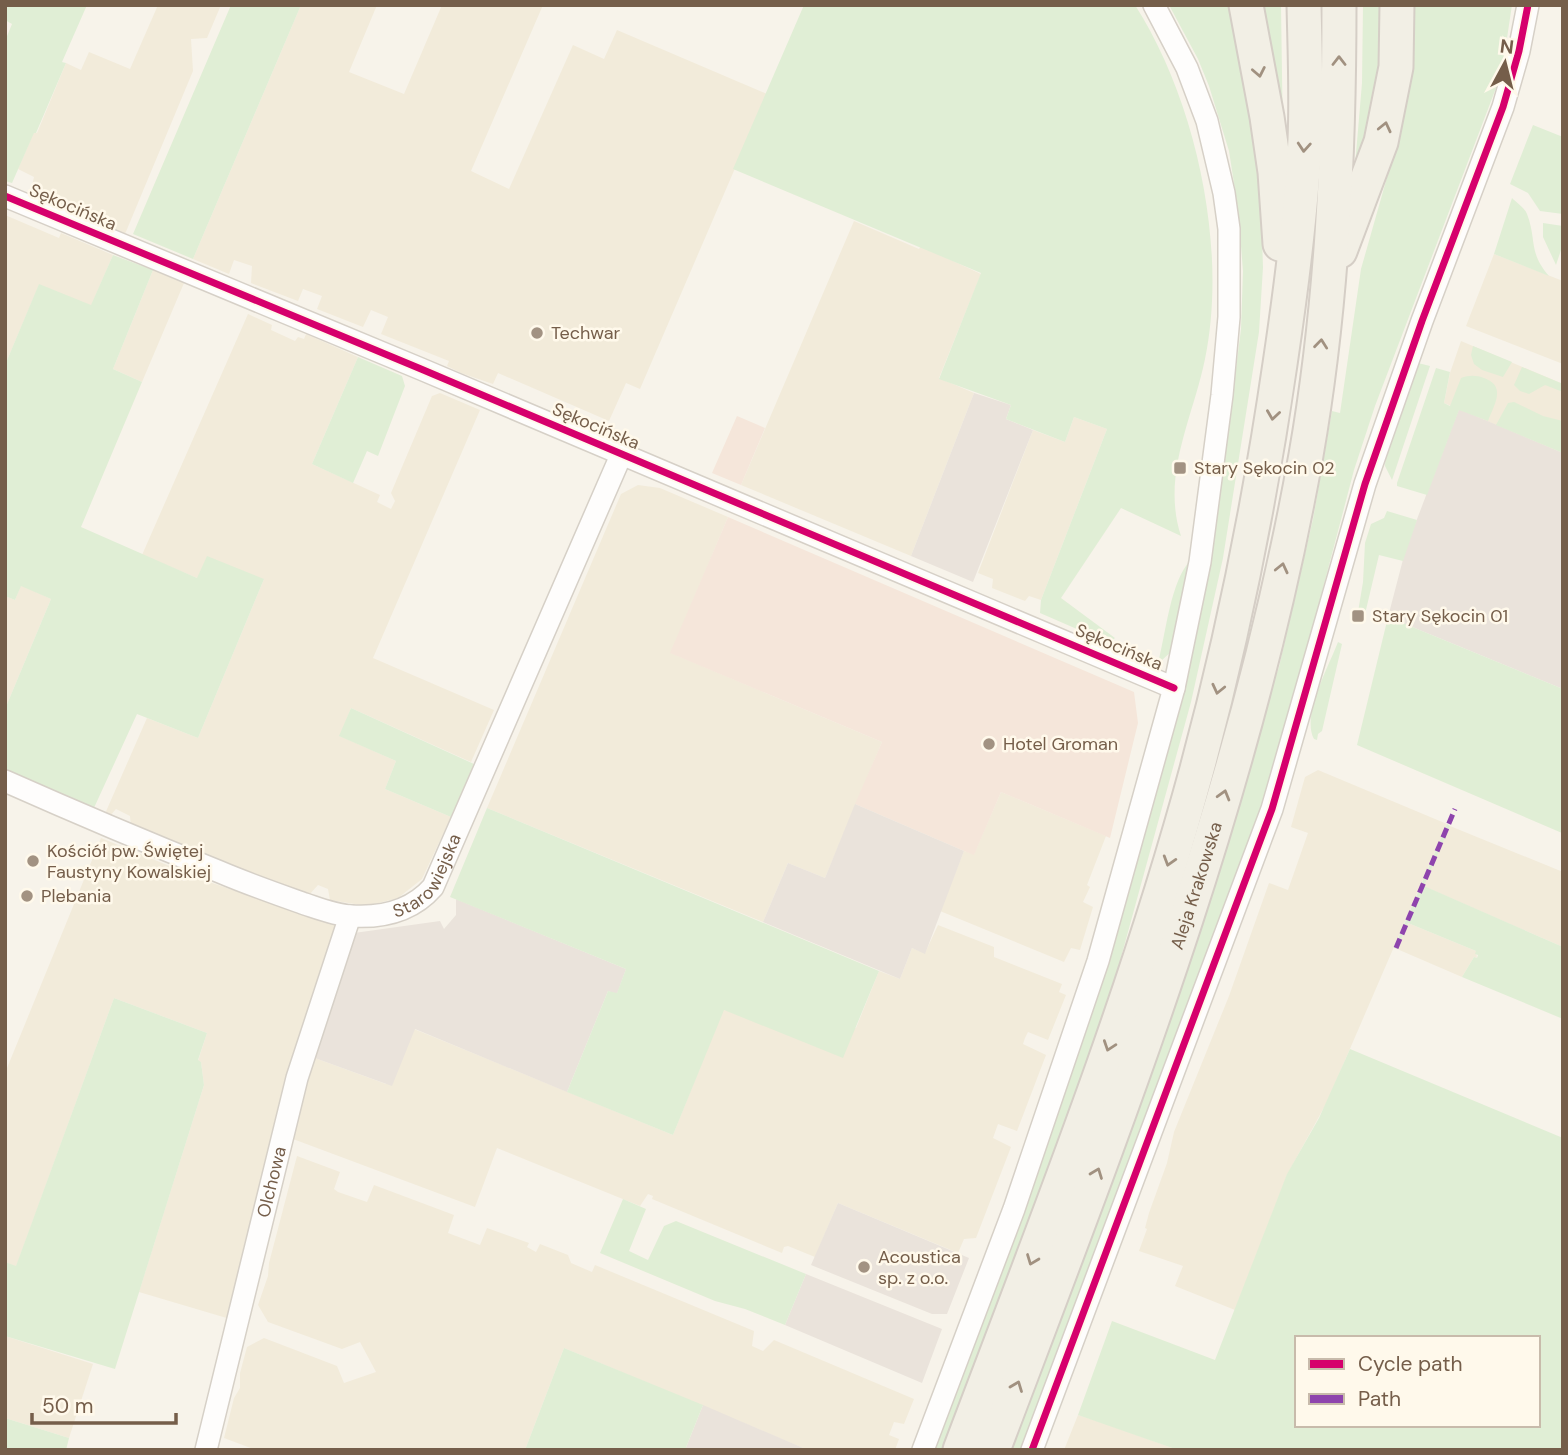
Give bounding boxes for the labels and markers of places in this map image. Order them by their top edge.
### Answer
place label: Techwar [551,321,621,345]
marker: Techwar [529,325,545,341]
place label: Stary Sękocin 02 [1194,456,1335,480]
marker: Stary Sękocin 02 [1172,460,1188,476]
place label: Stary Sękocin 01 [1372,604,1508,628]
marker: Stary Sękocin 01 [1350,608,1366,624]
place label: Hotel Groman [1003,732,1118,756]
marker: Hotel Groman [981,736,997,752]
place label: Kościół pw. Świętej Faustyny Kowalskiej [47,839,211,884]
marker: Kościół pw. Świętej Faustyny Kowalskiej [25,853,41,869]
place label: Plebania [41,884,111,908]
marker: Plebania [19,888,35,904]
place label: Acoustica sp. z o.o. [878,1245,961,1290]
marker: Acoustica sp. z o.o. [856,1259,872,1275]

